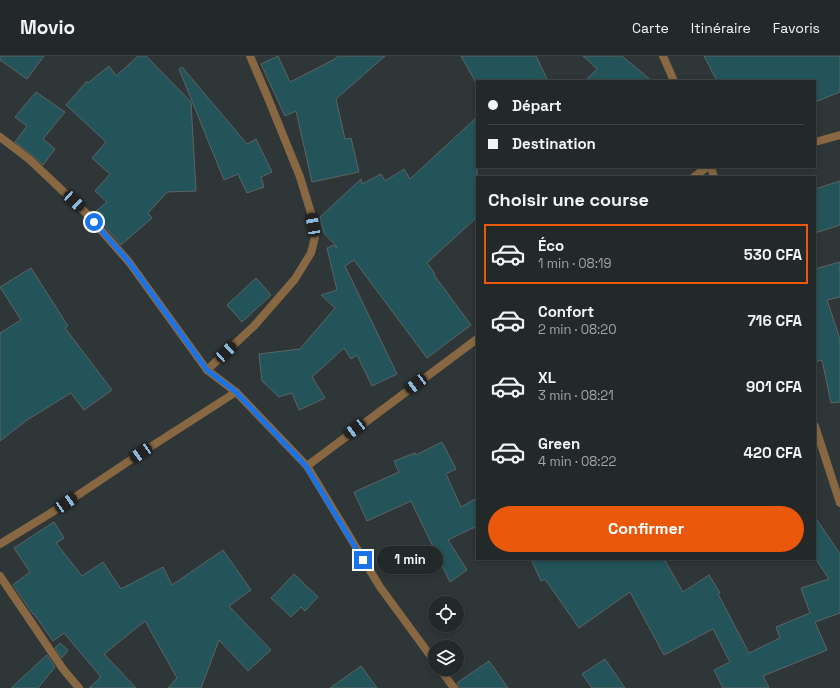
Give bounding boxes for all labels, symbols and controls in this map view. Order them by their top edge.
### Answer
text: Movio [20,15,75,40]
text: Carte [632,19,669,37]
text: Itinéraire [691,19,751,37]
text: Favoris [773,19,820,37]
text: Départ [512,96,562,115]
text: Destination [512,134,596,153]
car [61,188,87,214]
text: Choisir une course [488,188,649,211]
car [305,212,321,238]
route start [85,213,103,231]
icon: car [490,236,526,272]
text: Éco [538,236,564,255]
text: 530 CFA [744,245,802,264]
text: 1 min · 08:19 [538,255,611,272]
icon: car [490,302,526,338]
text: Confort [538,302,594,321]
text: 716 CFA [747,311,802,330]
text: 2 min · 08:20 [538,321,617,338]
car [213,339,239,365]
icon: car [490,368,526,404]
text: XL [538,368,556,387]
car [403,372,429,396]
text: 901 CFA [746,377,802,396]
text: 3 min · 08:21 [538,387,614,404]
car [342,417,368,441]
icon: car [490,434,526,470]
text: Green [538,434,580,453]
car [128,441,154,465]
text: 420 CFA [743,443,802,462]
text: 4 min · 08:22 [538,453,616,470]
car [53,491,79,515]
button: Confirmer [488,506,804,552]
callout: 1 min [377,546,443,574]
route end [354,551,372,569]
text: 1 min [394,551,426,568]
map controls [428,596,464,676]
button: locate [428,596,464,632]
button: layers [428,640,464,676]

